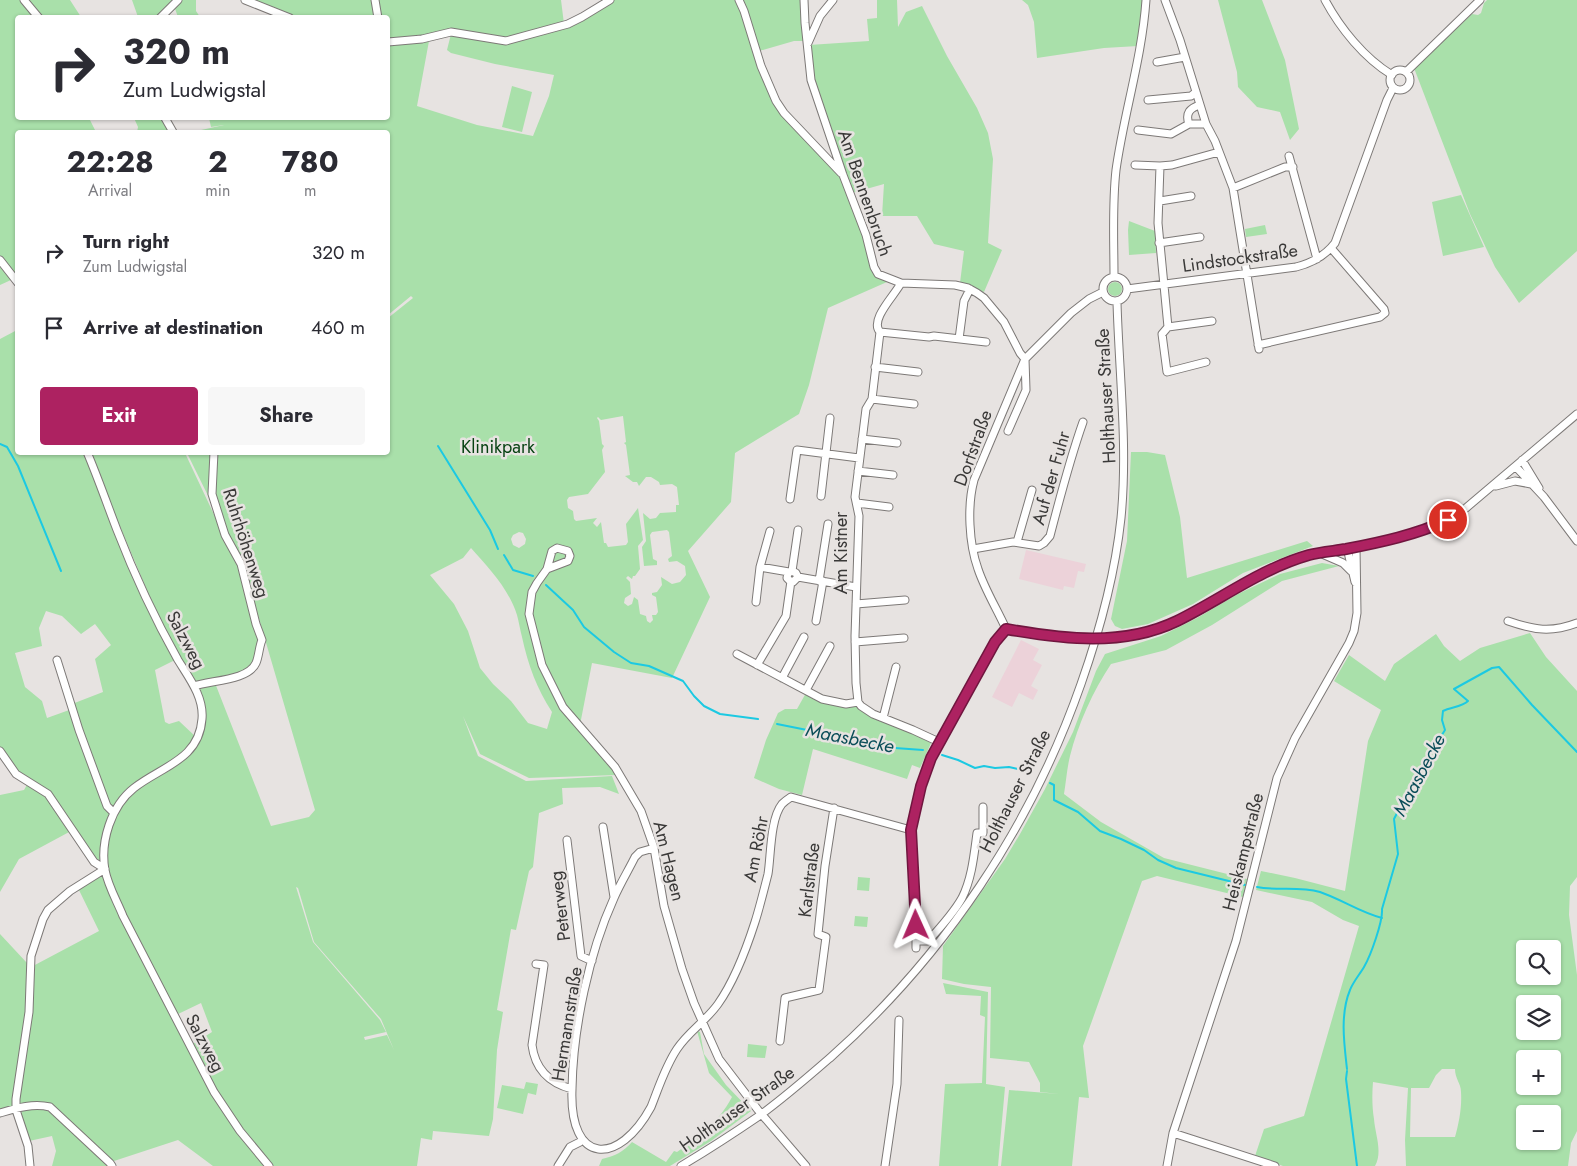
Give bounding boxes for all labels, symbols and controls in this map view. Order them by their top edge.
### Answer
text: 320 m [123,27,230,77]
icon: right [40,35,105,100]
text: Zum Ludwigstal [123,73,266,105]
street label: Am Bennenbruch [831,126,899,260]
text: 22:28 [66,140,154,183]
text: 2 [208,140,228,183]
text: 780 [282,140,339,183]
text: Arrival [88,179,132,202]
text: min [205,179,230,202]
text: m [304,179,316,202]
text: Turn right [83,228,169,255]
street label: Lindstockstraße [1181,237,1299,279]
icon: right [40,239,68,267]
text: 320 m [312,239,365,266]
text: Zum Ludwigstal [83,255,187,278]
icon: arrive [40,314,68,342]
text: Arrive at destination [83,314,263,341]
text: 460 m [311,314,365,341]
street label: Holthauser Straße [1089,328,1123,464]
button: Exit [40,387,198,445]
button: Share [208,387,365,445]
street label: Dorfstraße [947,406,999,490]
street label: Auf der Fuhr [1025,427,1077,528]
park label: Klinikpark [461,434,535,460]
street label: Ruhrhöhenweg [216,485,276,601]
pin [1427,499,1469,541]
icon: arrive [1434,506,1462,534]
street label: Am Kistner [828,511,854,594]
street label: Salzweg [160,606,212,674]
water label: Maasbecke [803,716,897,760]
street label: Holthauser Straße [973,725,1057,857]
water label: Maasbecke [1386,729,1452,821]
street label: Heiskampstraße [1216,790,1270,914]
street label: Am Röhr [737,813,775,884]
street label: Am Hagen [646,818,692,904]
street label: Karlstraße [792,841,826,919]
street label: Peterweg [543,869,577,943]
position arrow [889,898,941,950]
map controls [1516,940,1561,1150]
button: search [1516,940,1561,985]
street label: Hermannstraße [545,965,589,1083]
button: layers [1516,995,1561,1040]
street label: Salzweg [179,1009,231,1077]
button: + [1516,1050,1561,1095]
street label: Holthauser Straße [674,1060,800,1158]
button: − [1516,1105,1561,1150]

